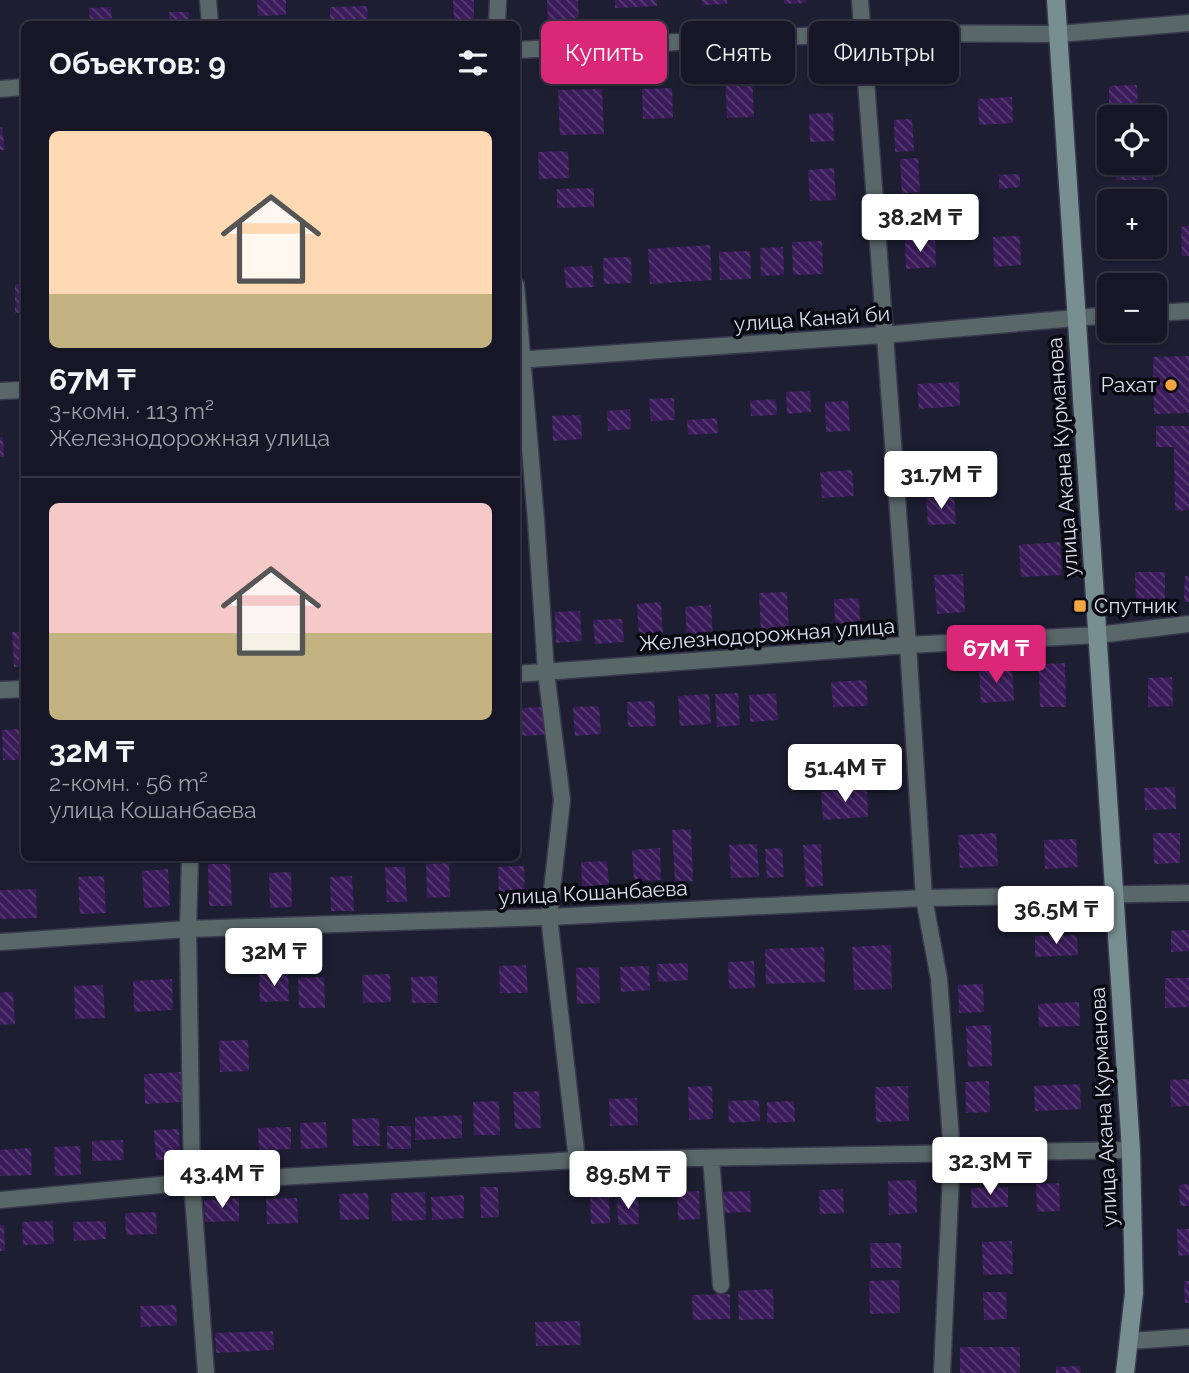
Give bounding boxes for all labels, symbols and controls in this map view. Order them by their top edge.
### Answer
chip: Купить [541,21,667,84]
chip: Снять [681,21,795,84]
chip: Фильтры [809,21,959,84]
icon: filters [454,44,492,82]
text: Объектов: 9 [49,46,226,81]
map controls [1097,105,1167,343]
button: locate [1097,105,1167,175]
icon: home [208,176,334,302]
button: + [1097,189,1167,259]
pin: 38.2M ₸ [855,194,985,254]
text: 38.2M ₸ [878,203,962,230]
button: − [1097,273,1167,343]
street label: улица Канай би [733,301,891,336]
street label: улица Акана Курманова [1042,336,1083,578]
text: 67M ₸ [49,362,136,397]
place label: Рахат [1101,372,1157,397]
marker: Рахат [1163,377,1179,393]
text: 3-комн. · 113 m² [49,397,214,424]
text: Железнодорожная улица [49,424,330,451]
pin: 31.7M ₸ [876,452,1006,511]
text: 31.7M ₸ [900,460,982,487]
icon: home [208,548,334,674]
place label: Спутник [1094,593,1177,618]
marker: Спутник [1072,598,1088,614]
street label: Железнодорожная улица [638,613,896,656]
pin: 67M ₸ [947,626,1045,685]
text: 67M ₸ [963,634,1029,661]
text: 32M ₸ [49,734,134,769]
pin: 51.4M ₸ [780,744,910,804]
text: 51.4M ₸ [804,753,886,780]
text: 2-комн. · 56 m² [49,769,208,796]
text: улица Кошанбаева [49,796,257,823]
street label: улица Кошанбаева [498,875,688,910]
pin: 36.5M ₸ [991,886,1121,946]
text: 36.5M ₸ [1014,895,1098,922]
pin: 32M ₸ [225,928,323,988]
text: 32M ₸ [241,937,307,964]
street label: улица Акана Курманова [1085,986,1122,1228]
pin: 32.3M ₸ [925,1138,1055,1197]
text: 32.3M ₸ [948,1146,1032,1173]
pin: 43.4M ₸ [157,1150,287,1210]
pin: 89.5M ₸ [563,1152,693,1211]
text: 43.4M ₸ [180,1159,264,1186]
text: 89.5M ₸ [585,1160,671,1187]

